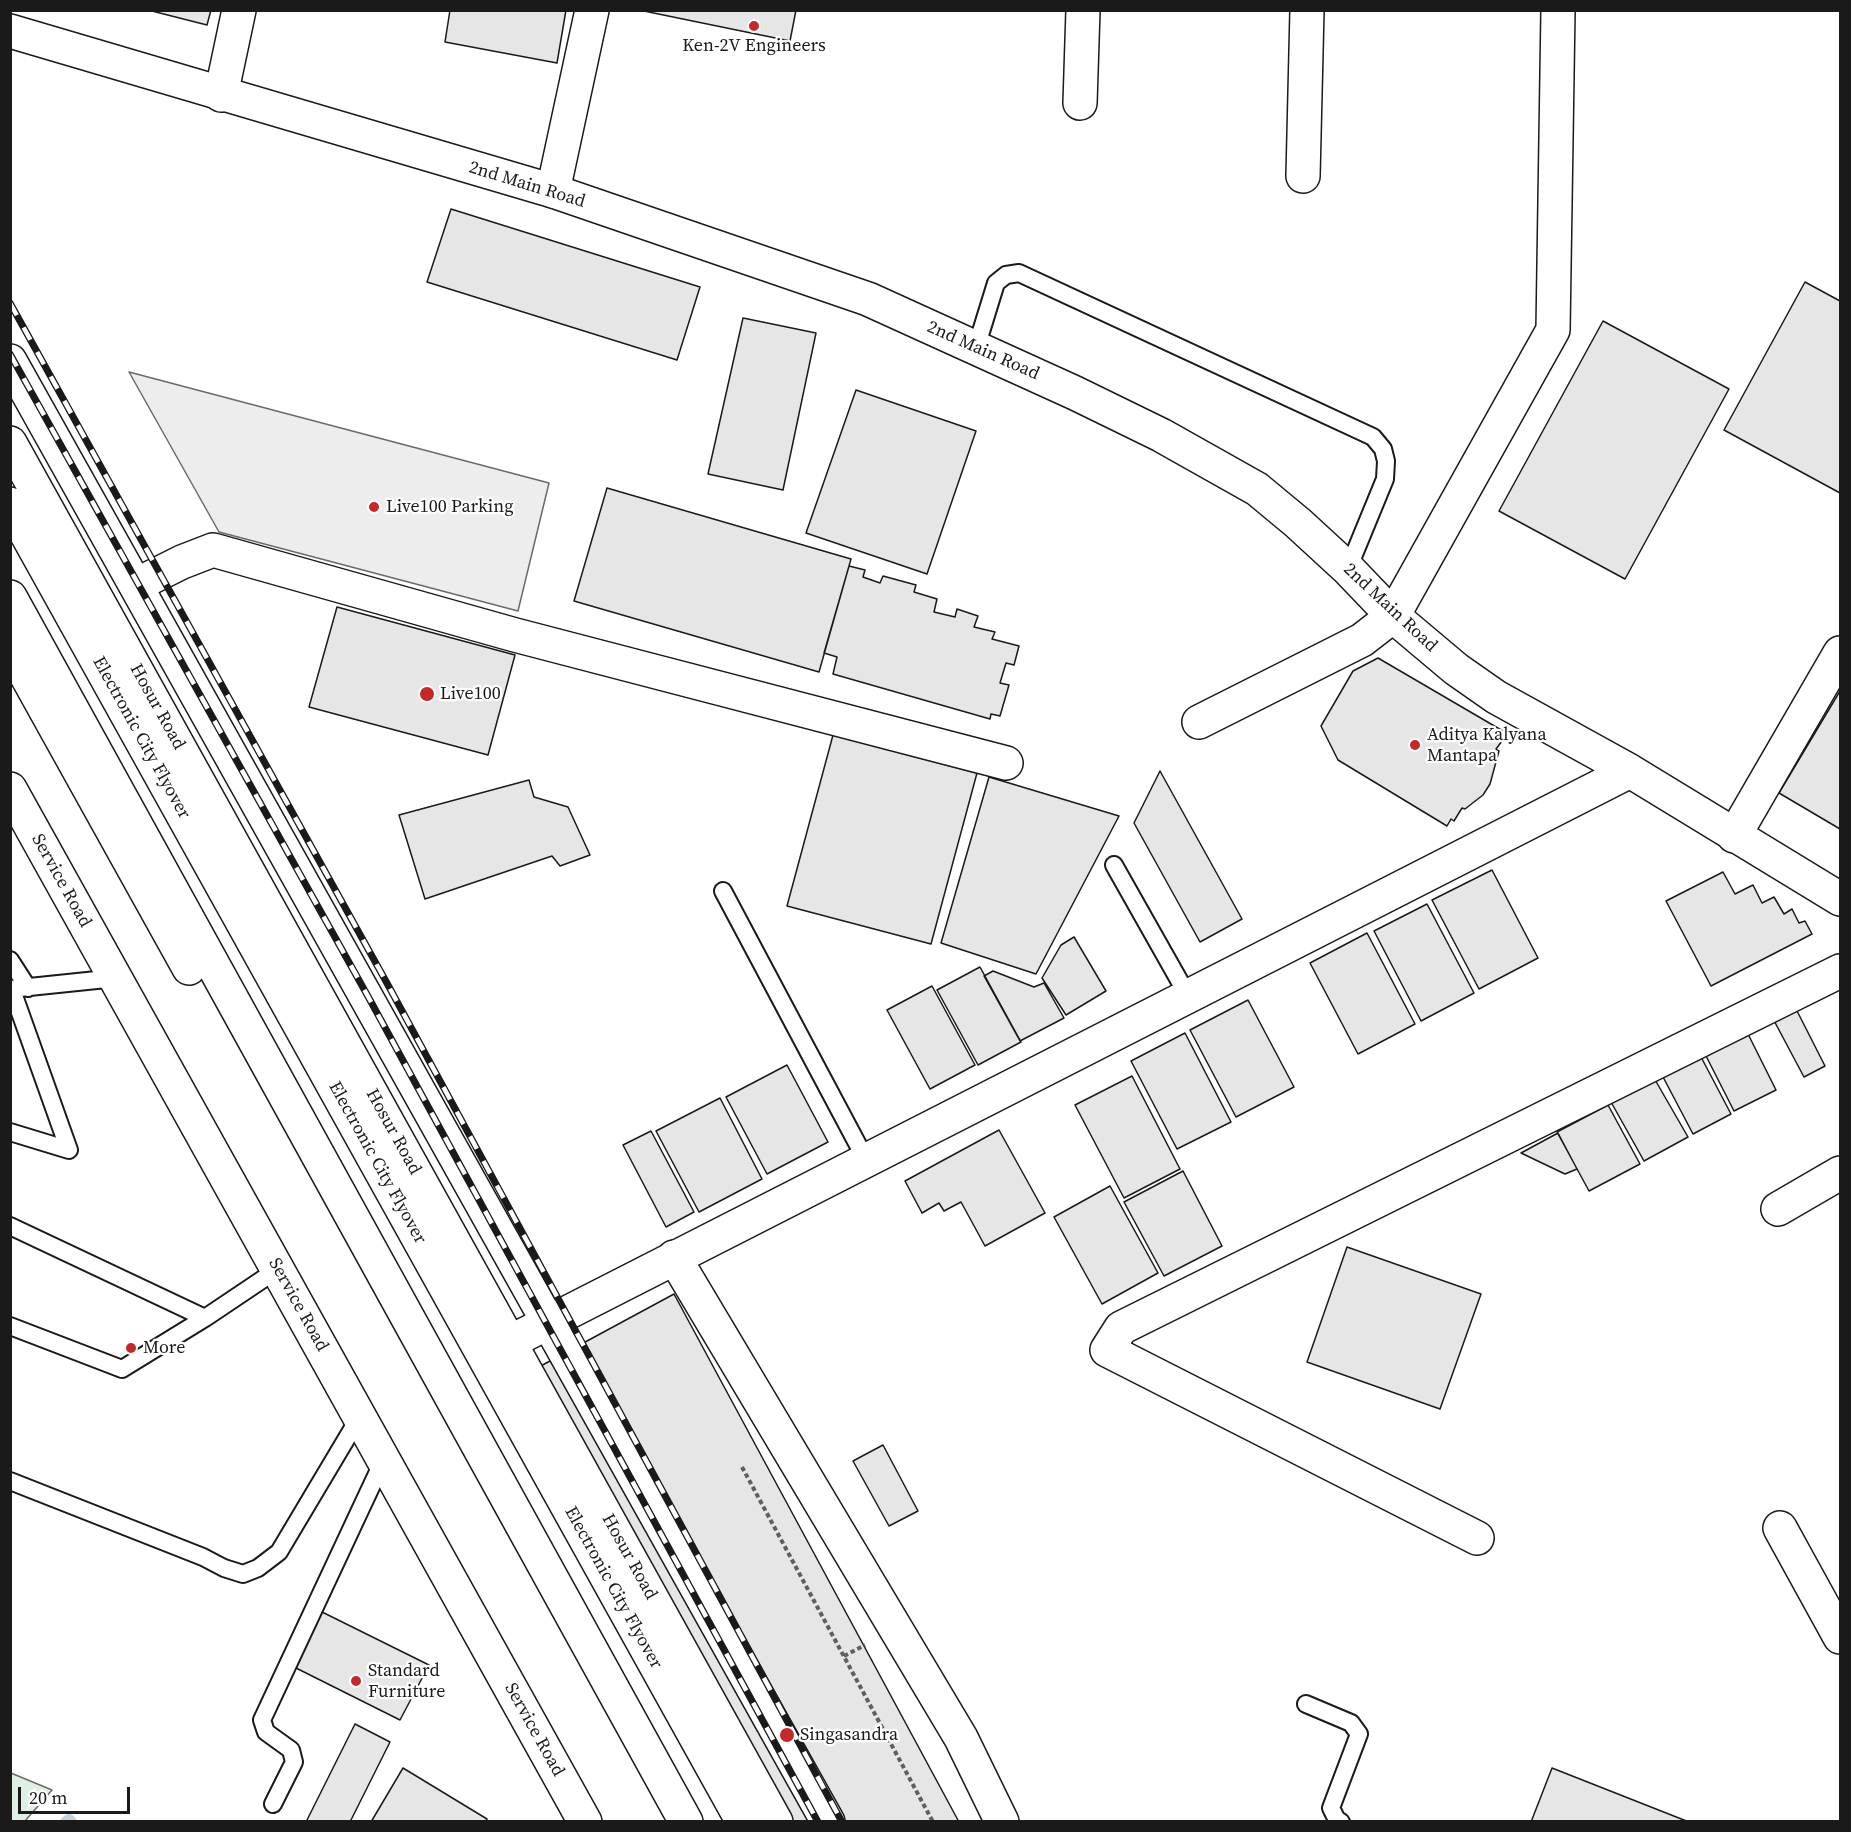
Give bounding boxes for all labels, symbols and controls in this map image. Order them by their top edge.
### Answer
marker: Ken-2V Engineers [747,19,761,33]
place label: Ken-2V Engineers [682,35,826,57]
street label: 2nd Main Road [466,157,588,213]
street label: 2nd Main Road [924,317,1042,385]
place label: Live100 Parking [386,496,513,518]
marker: Live100 Parking [367,500,381,514]
street label: 2nd Main Road [1339,559,1441,657]
street label: Electronic City Flyover [87,653,195,823]
street label: Hosur Road [125,660,189,754]
place label: Live100 [440,683,501,705]
marker: Live100 [418,685,436,703]
place label: Aditya Kalyana Mantapa [1427,724,1547,766]
marker: Aditya Kalyana Mantapa [1408,738,1422,752]
street label: Service Road [26,830,96,932]
street label: Electronic City Flyover [323,1078,431,1248]
street label: Hosur Road [361,1085,425,1179]
street label: Service Road [263,1254,333,1356]
place label: More [143,1337,185,1359]
marker: More [124,1341,138,1355]
street label: Electronic City Flyover [559,1503,667,1673]
street label: Hosur Road [597,1510,661,1604]
place label: Standard Furniture [368,1660,445,1702]
marker: Standard Furniture [349,1674,363,1688]
street label: Service Road [499,1679,569,1781]
place label: Singasandra [800,1724,898,1746]
marker: Singasandra [778,1726,796,1744]
scale bar [21,1775,134,1813]
text: 20 m [29,1785,67,1810]

